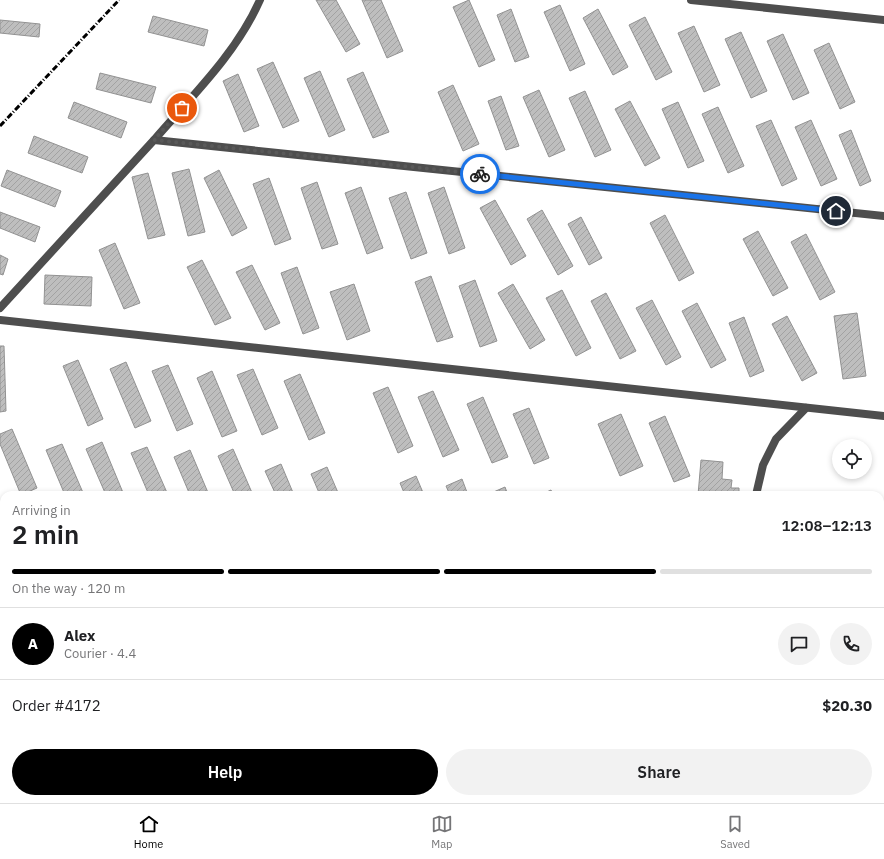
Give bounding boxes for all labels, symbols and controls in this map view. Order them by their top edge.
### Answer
pin [165,91,199,125]
icon: bag [171,97,193,119]
courier [460,154,500,194]
icon: bike [469,163,491,185]
pin [819,194,853,228]
icon: home [825,200,847,222]
map controls [832,439,872,479]
button: locate [832,439,872,479]
text: Arriving in [12,502,71,519]
text: 12:08–12:13 [782,516,872,535]
text: 2 min [12,517,79,551]
text: On the way · 120 m [12,580,125,597]
button: chat [778,623,820,665]
button: phone [830,623,872,665]
text: Alex [64,626,95,645]
text: A [28,634,38,653]
text: Courier · 4.4 [64,645,136,662]
text: Order #4172 [12,696,101,715]
text: $20.30 [822,696,872,715]
button: Help [12,749,438,795]
button: Share [446,749,872,795]
tab: Home [134,813,163,851]
tab: Map [431,813,453,851]
tab: Saved [720,813,750,851]

